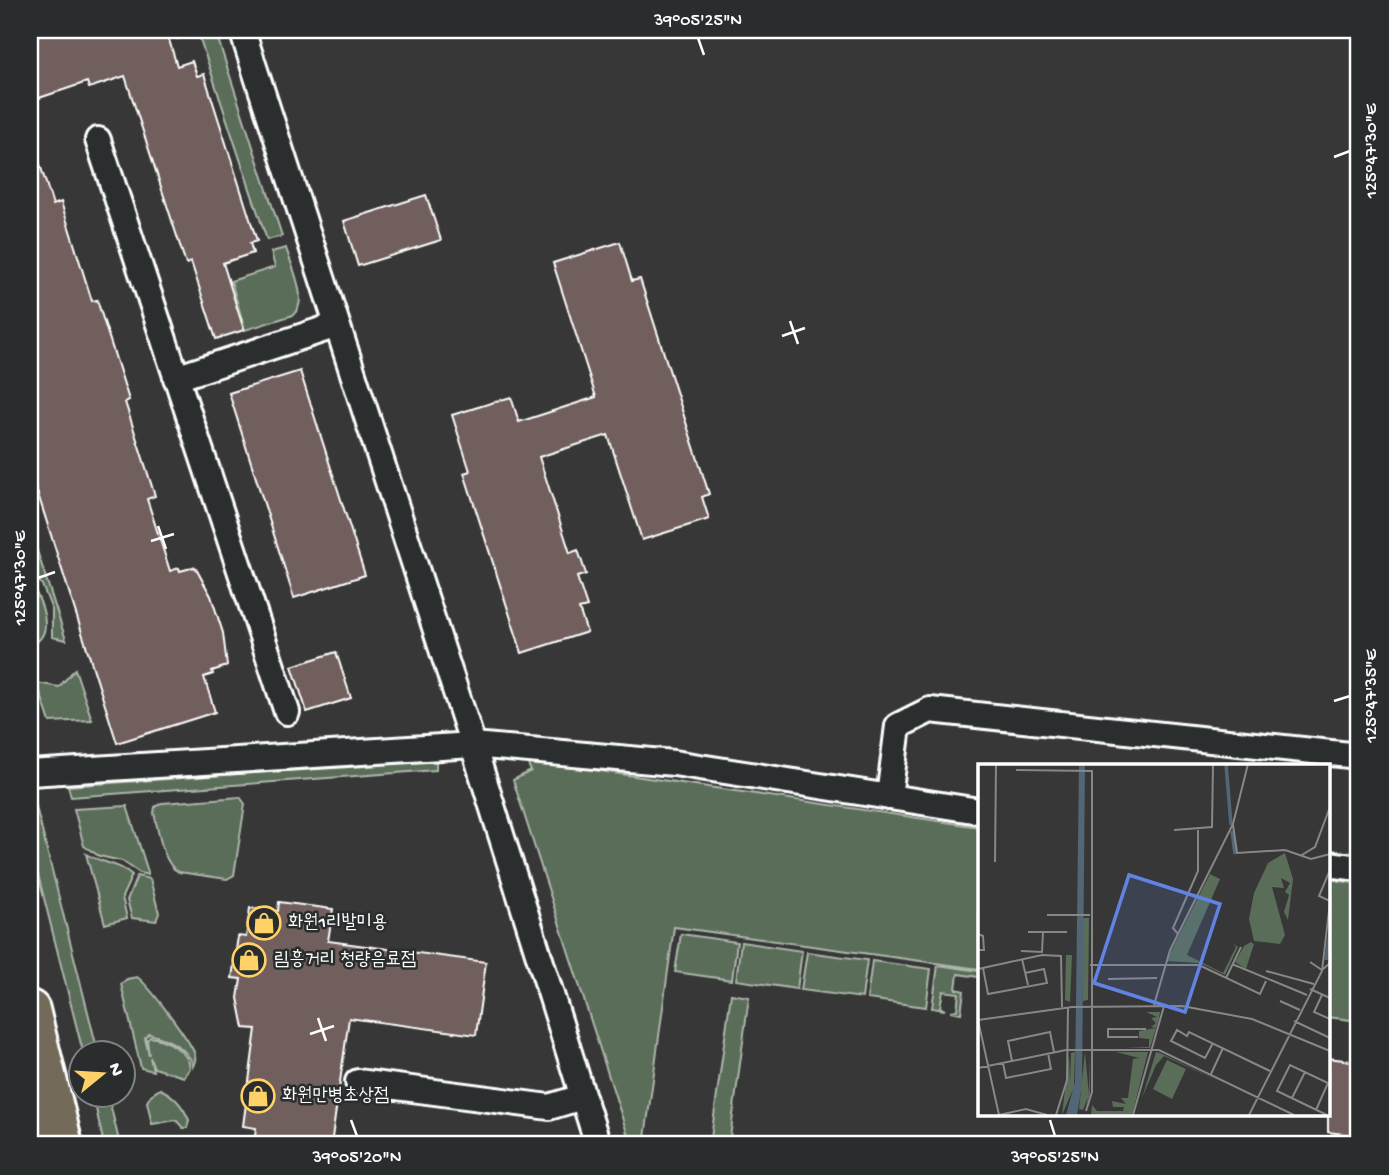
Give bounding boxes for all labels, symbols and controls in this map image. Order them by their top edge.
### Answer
text: 39°05'25"N [653,11,742,32]
text: 125°47'30"E [1362,103,1383,199]
text: 125°47'30"E [11,530,32,626]
text: 125°47'35"E [1362,648,1383,744]
inset map [978,764,1330,1116]
shop icon: 화원1리발미용 [245,904,283,942]
place label: 화원1리발미용 [288,912,387,935]
shop icon: 림흥거리 청량음료점 [230,941,268,979]
place label: 림흥거리 청량음료점 [274,949,416,972]
north arrow [66,1038,136,1108]
text: N [102,1060,128,1079]
shop icon: 화원만병초상점 [239,1077,277,1115]
place label: 화원만병초상점 [282,1085,389,1108]
text: 39°05'20"N [312,1148,402,1169]
text: 39°05'25"N [1010,1148,1099,1169]

